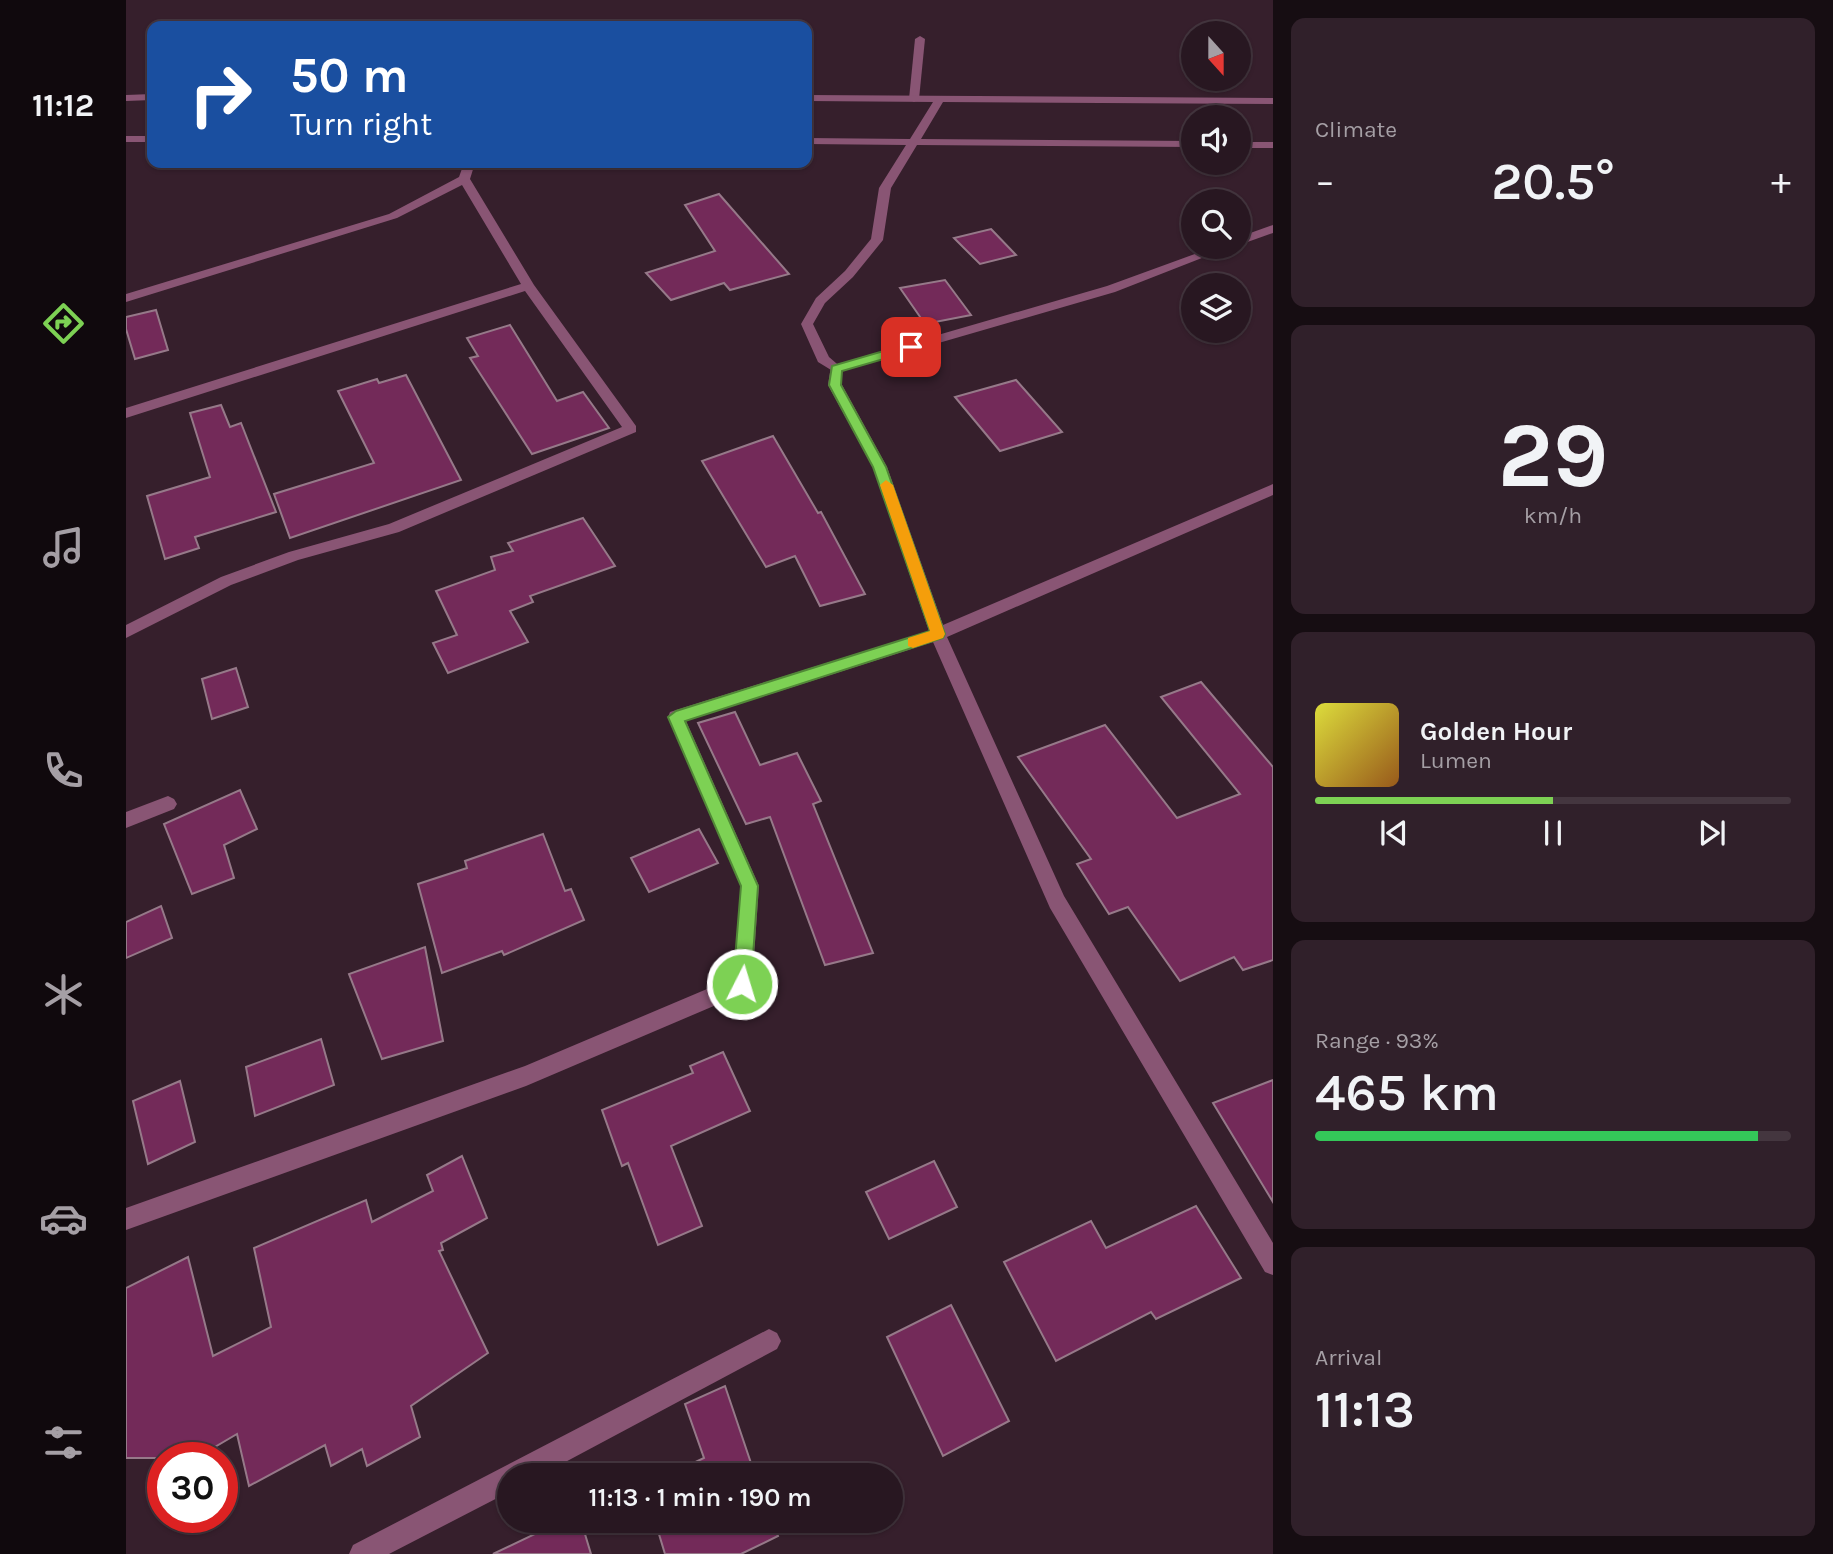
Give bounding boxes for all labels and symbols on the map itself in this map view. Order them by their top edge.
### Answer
north arrow [1181,21,1251,91]
pin [881,317,941,377]
position arrow [705,947,779,1021]
speed limit sign: 30 [147,1442,238,1533]

